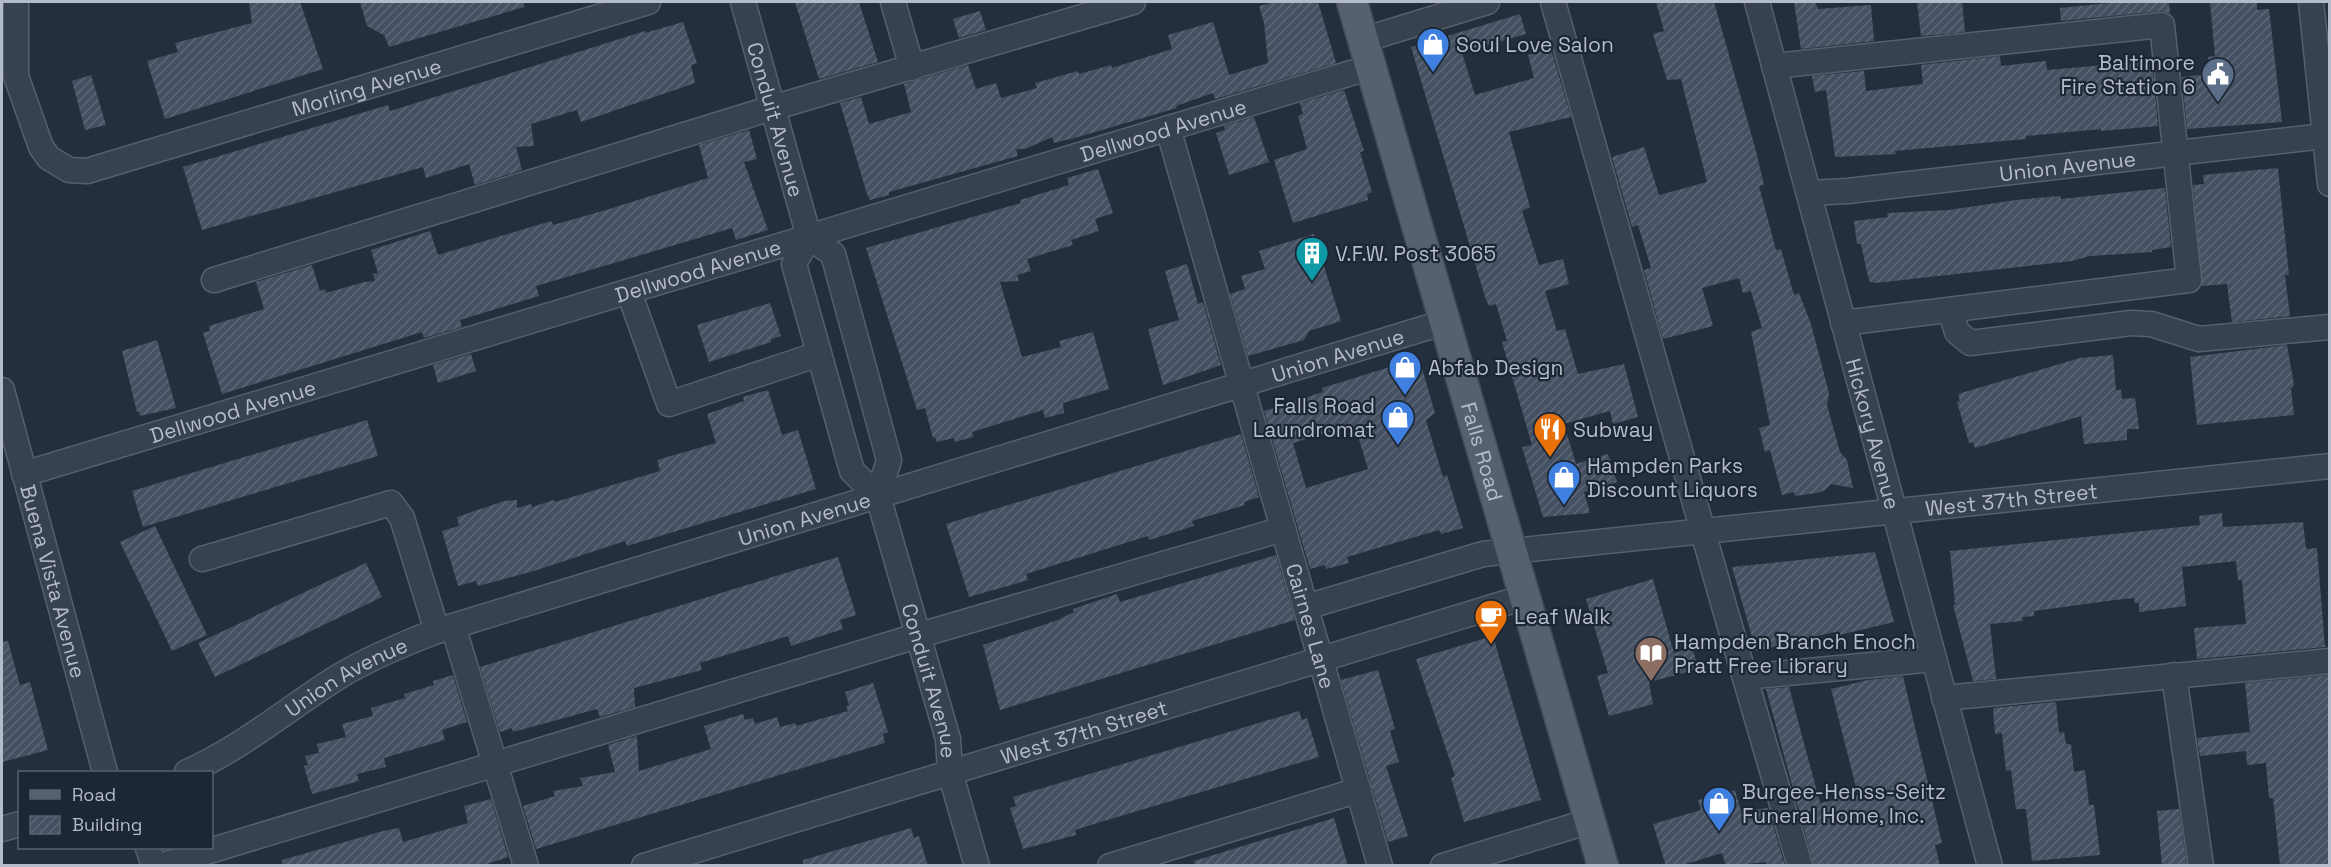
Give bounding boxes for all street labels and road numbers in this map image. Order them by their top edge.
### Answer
street label: Conduit Avenue [741,39,811,200]
street label: Morling Avenue [288,52,445,122]
street label: Dellwood Avenue [1077,92,1249,168]
street label: Union Avenue [1998,144,2137,187]
street label: Dellwood Avenue [612,233,784,308]
street label: Union Avenue [1268,322,1407,388]
street label: Hickory Avenue [1840,355,1907,512]
street label: Dellwood Avenue [146,373,319,449]
street label: Falls Road [1455,399,1510,504]
street label: West 37th Street [1924,477,2099,521]
street label: Buena Vista Avenue [15,481,93,681]
street label: Union Avenue [735,485,874,551]
street label: Cairnes Lane [1280,560,1342,692]
street label: Conduit Avenue [896,600,963,759]
street label: Union Avenue [279,631,411,722]
street label: West 37th Street [997,693,1171,770]

